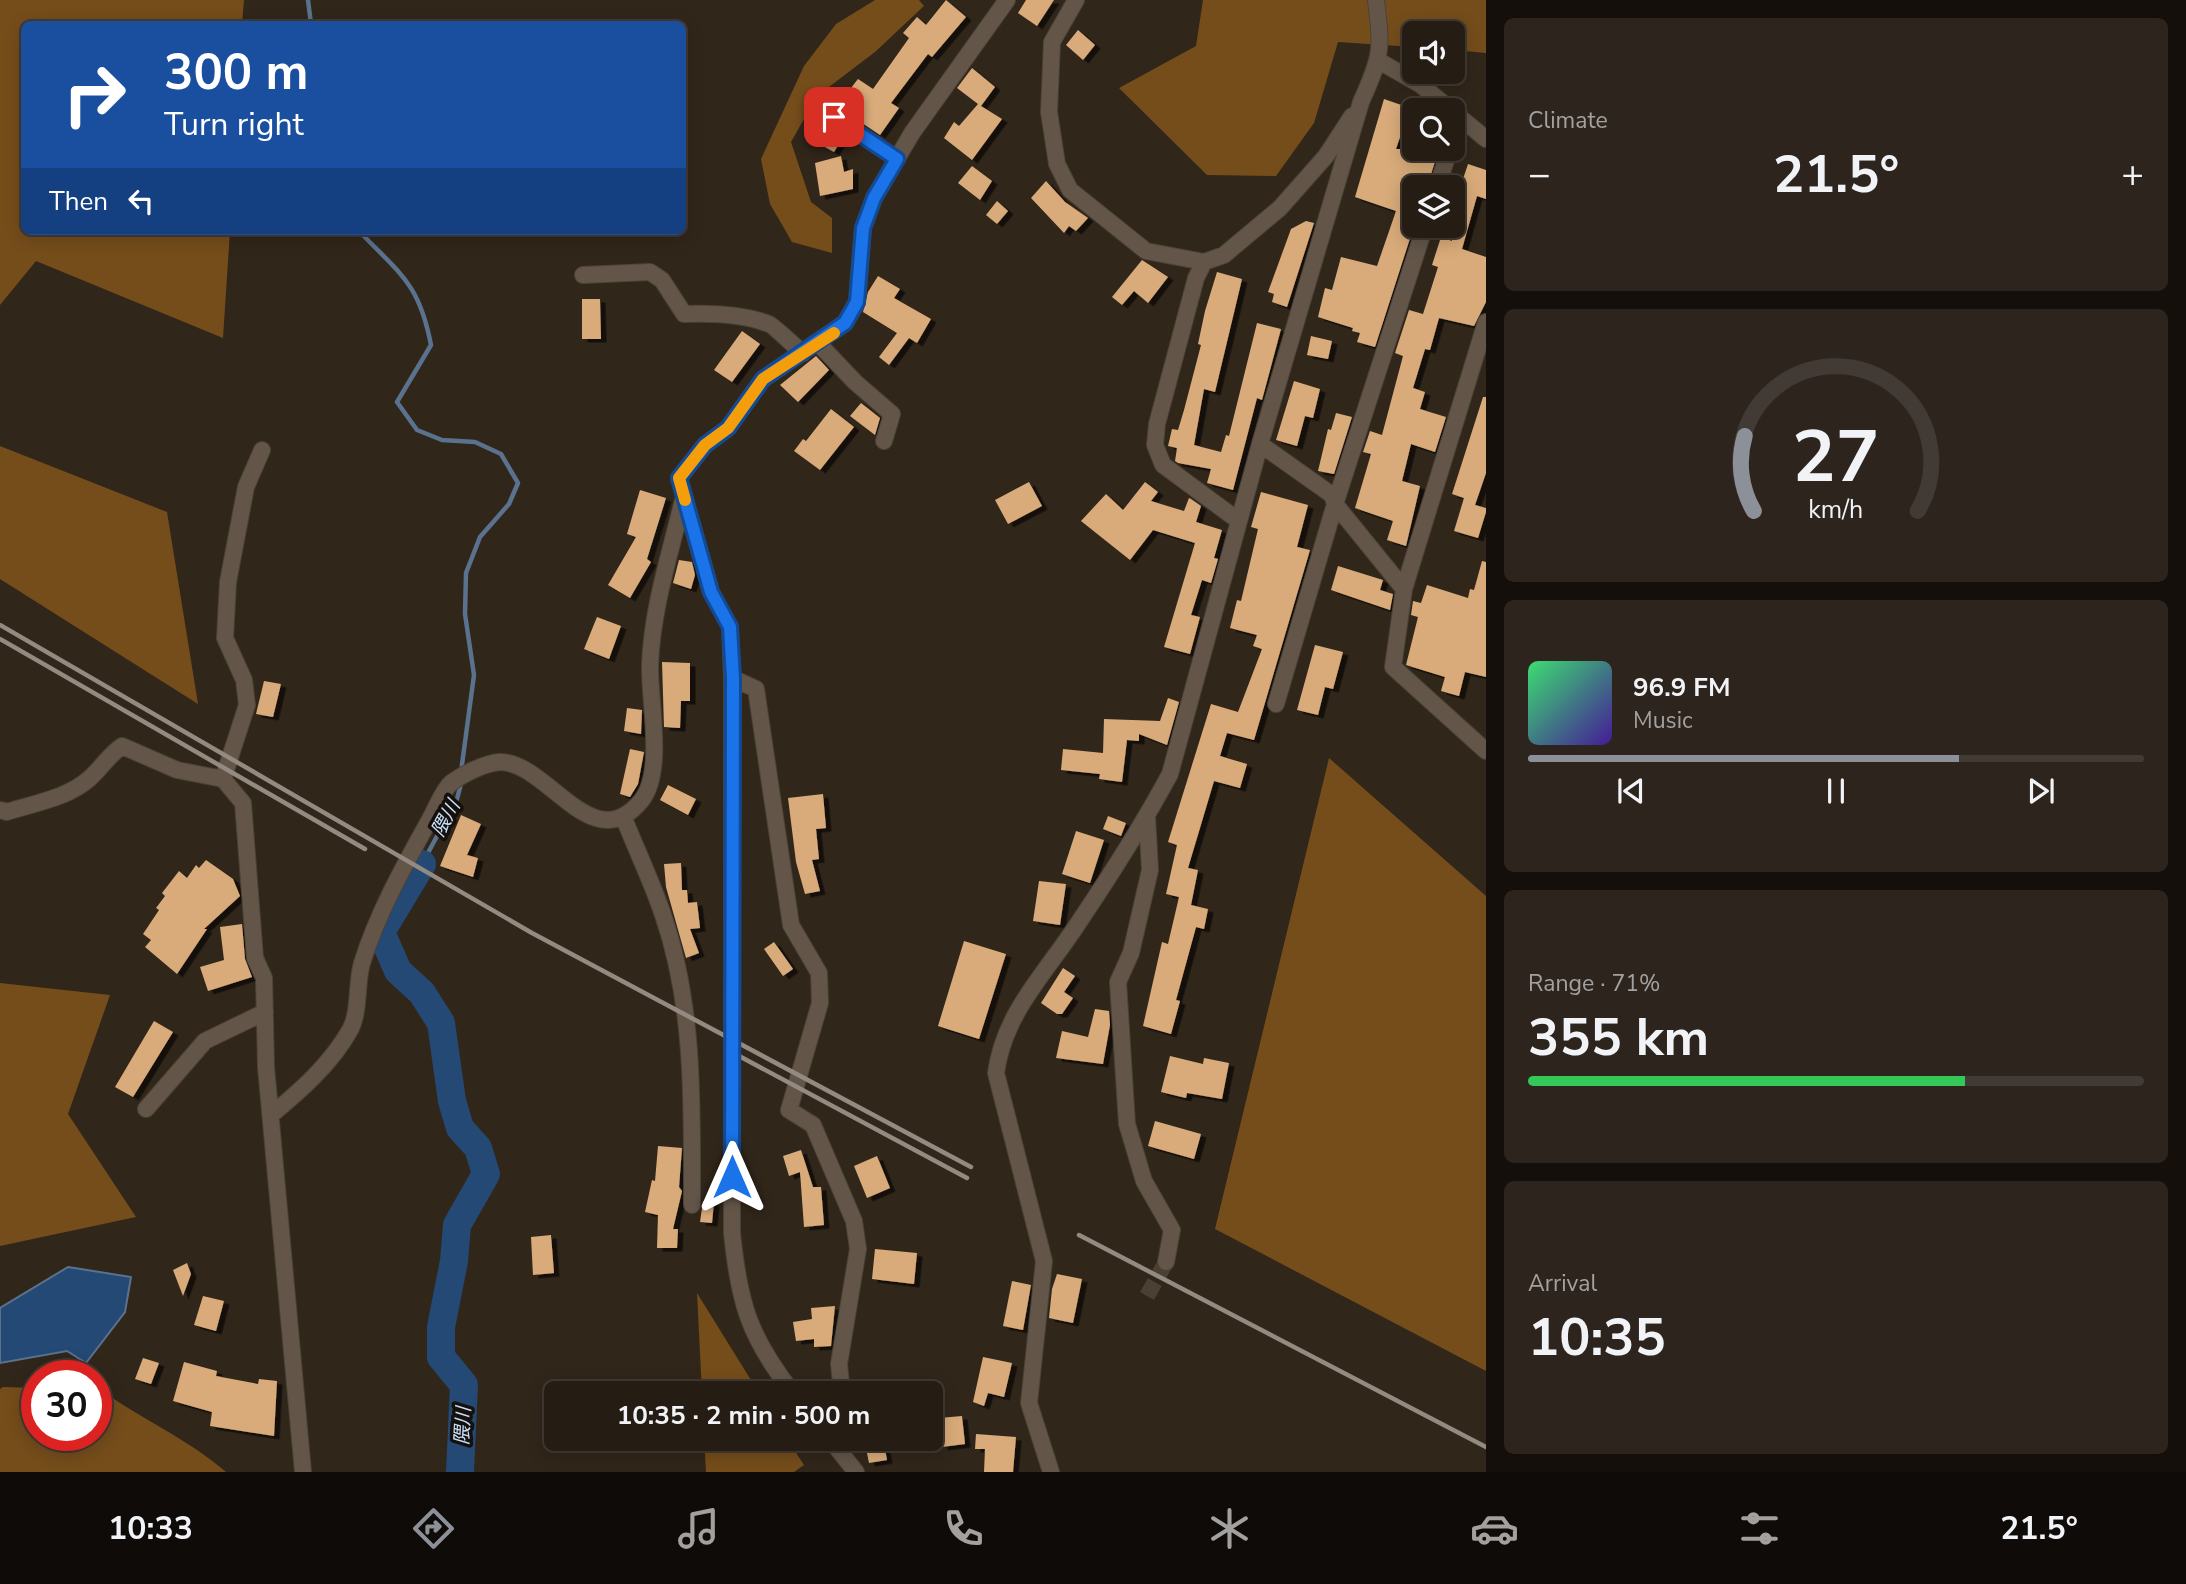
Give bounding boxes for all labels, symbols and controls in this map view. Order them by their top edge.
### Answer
map controls [1402,21,1465,238]
button: sound [1402,21,1465,84]
text: 300 m [164,39,308,106]
icon: right [49,49,140,140]
pin [804,87,864,147]
icon: arrive [815,98,853,136]
button: search [1402,98,1465,161]
text: Turn right [164,103,304,146]
text: Climate [1528,105,1608,136]
text: 21.5° [1773,139,1899,210]
text: − [1528,149,1551,200]
text: + [2121,149,2144,200]
button: layers [1402,175,1465,238]
icon: left [122,182,160,220]
text: Then [49,184,108,219]
text: 27 [1792,408,1880,508]
text: km/h [1808,493,1864,527]
text: 96.9 FM [1633,670,1730,705]
text: Music [1633,705,1693,736]
icon: previous [1612,772,1650,810]
icon: pause [1817,772,1855,810]
icon: next [2022,772,2060,810]
water label: 隈川 [425,794,467,841]
text: Range · 71% [1528,968,1660,999]
text: 355 km [1528,1002,1709,1073]
position arrow [695,1140,769,1214]
text: Arrival [1528,1268,1597,1299]
text: 10:35 [1528,1302,1666,1373]
speed limit sign: 30 [21,1360,112,1451]
text: 10:35 · 2 min · 500 m [617,1398,870,1433]
water label: 隈川 [449,1404,477,1446]
icon: directions [409,1504,458,1553]
icon: music [674,1504,723,1553]
icon: phone [939,1504,988,1553]
icon: climate [1205,1504,1254,1553]
icon: car [1470,1504,1519,1553]
icon: filters [1735,1504,1784,1553]
text: 10:33 [108,1507,193,1550]
text: 21.5° [2000,1507,2078,1550]

